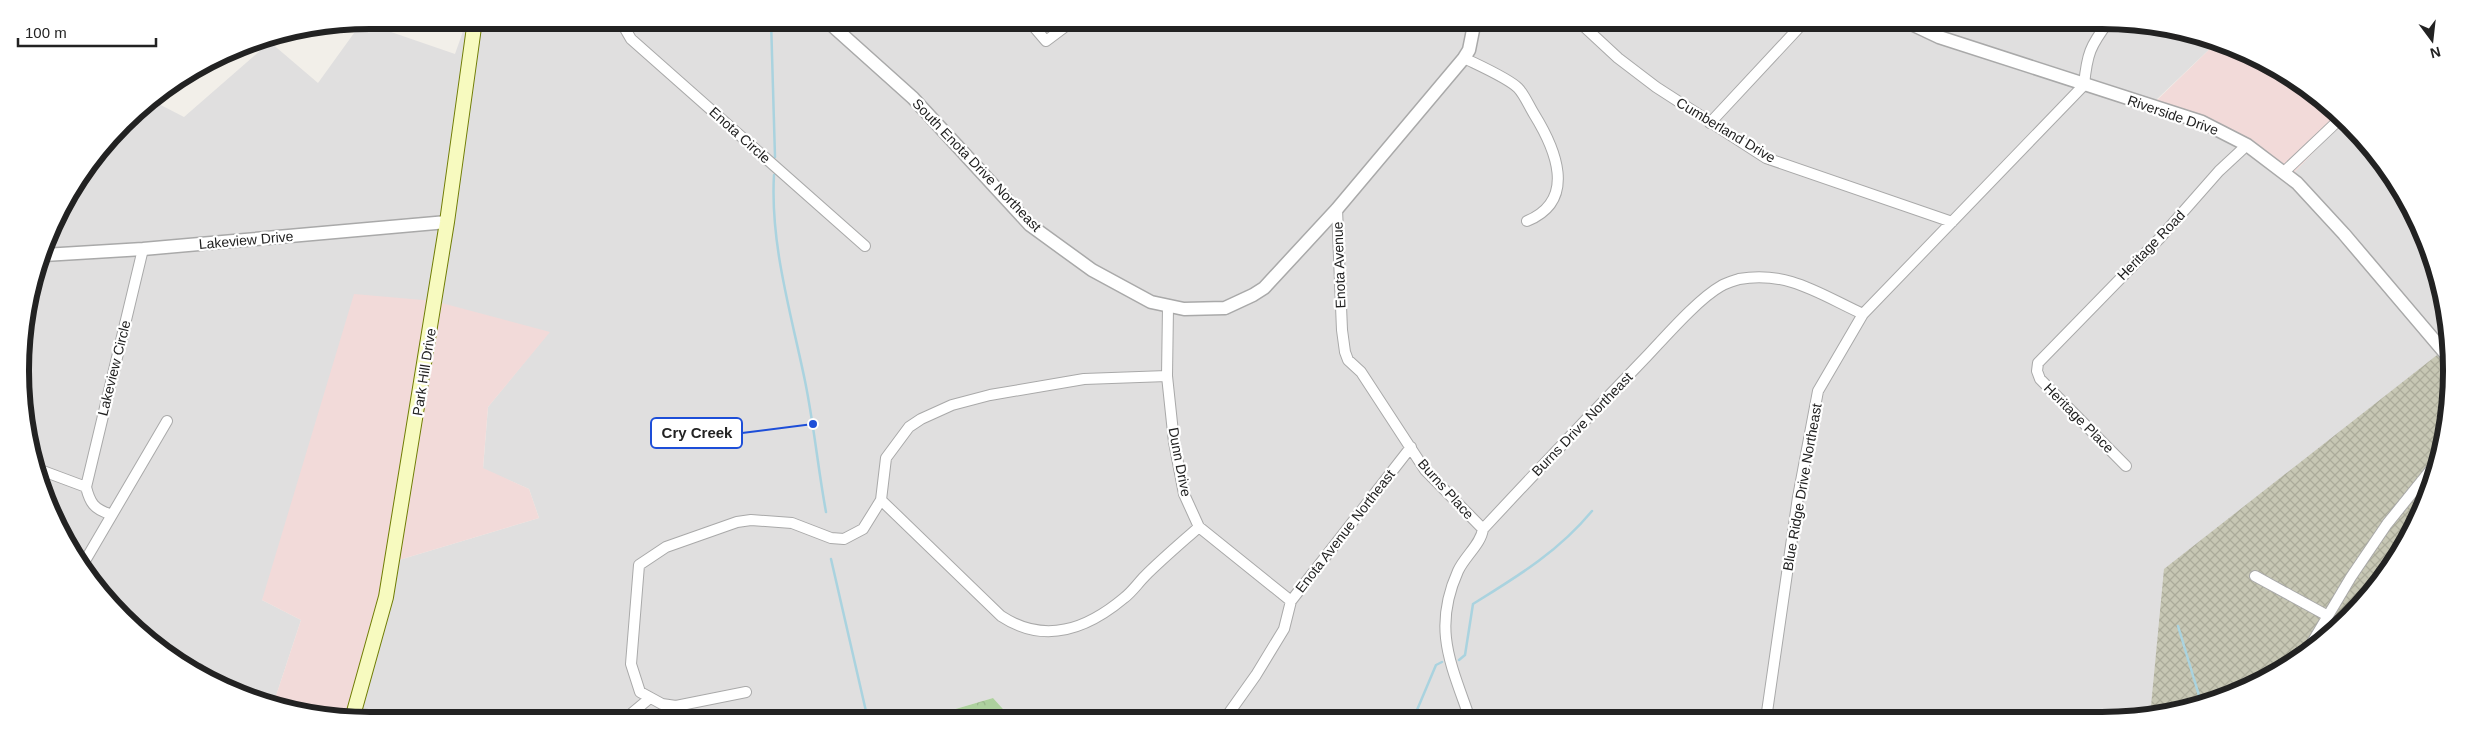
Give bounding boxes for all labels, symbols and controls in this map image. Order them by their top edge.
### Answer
scale bar [18,15,155,47]
north arrow [2407,15,2457,65]
text: 100 m [25,24,67,41]
text: N [2428,44,2442,62]
street label: Riverside Drive [2126,92,2221,138]
street label: Cumberland Drive [1674,94,1779,166]
street label: South Enota Drive Northeast [909,95,1045,235]
street label: Enota Circle [706,104,774,167]
street label: Heritage Road [2114,207,2188,283]
street label: Enota Avenue [1329,221,1349,309]
street label: Lakeview Drive [198,228,294,252]
street label: Lakeview Circle [94,318,134,418]
street label: Park Hill Drive [409,327,439,417]
street label: Burns Drive Northeast [1528,369,1636,479]
street label: Heritage Place [2041,380,2117,456]
street label: Blue Ridge Drive Northeast [1779,402,1825,572]
callout: Cry Creek [651,418,742,448]
text: Cry Creek [662,424,733,441]
street label: Dunn Drive [1165,426,1195,498]
street label: Burns Place [1415,456,1477,523]
street label: Enota Avenue Northeast [1292,466,1398,596]

